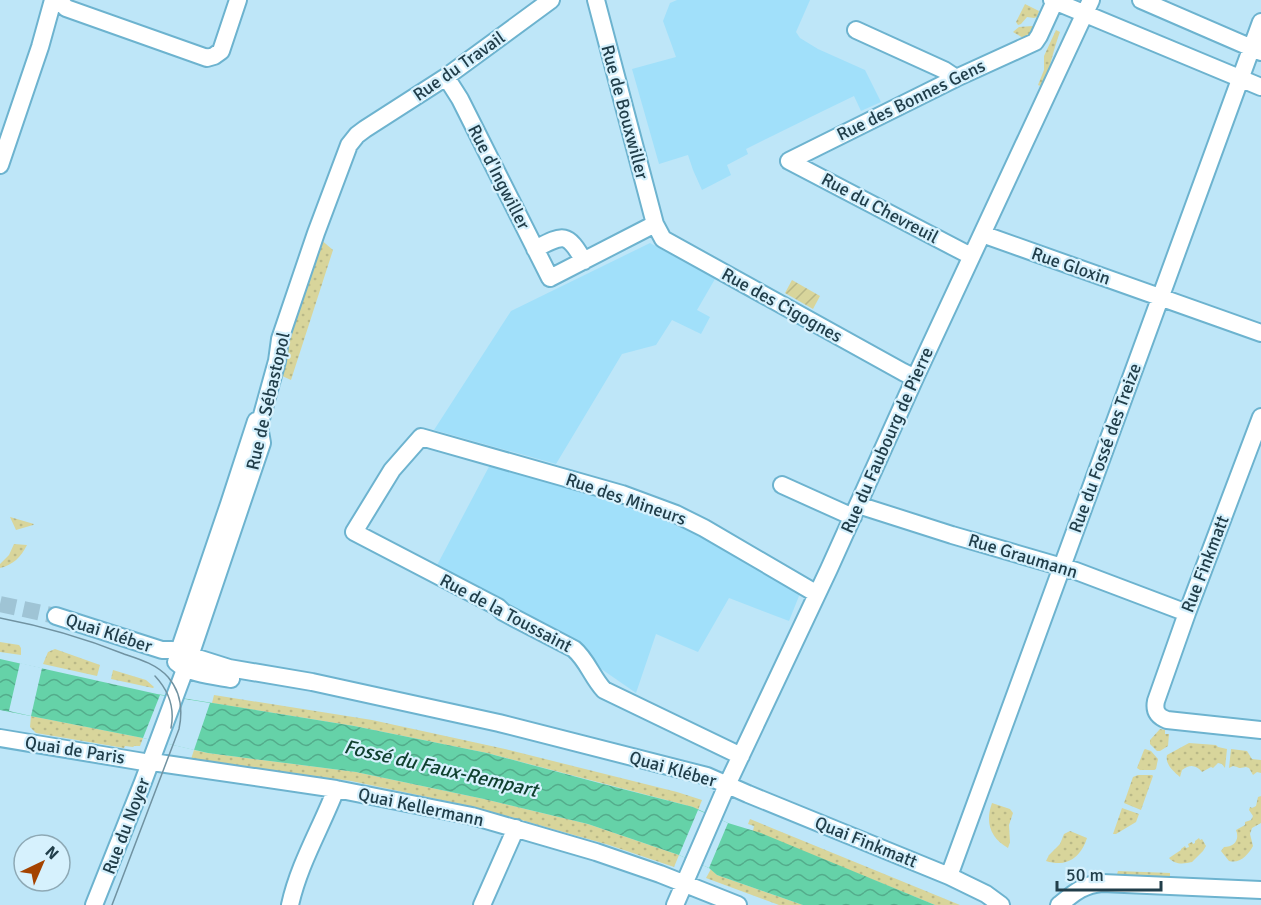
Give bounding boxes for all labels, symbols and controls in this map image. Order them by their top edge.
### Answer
street label: Rue du Travail [409,26,509,106]
street label: Rue de Bouxwiller [596,42,654,182]
street label: Rue des Bonnes Gens [833,54,989,146]
street label: Rue d'Ingwiller [463,121,535,234]
street label: Rue du Chevreuil [818,168,942,248]
street label: Rue Gloxin [1029,242,1113,290]
street label: Rue des Cigognes [718,263,846,347]
street label: Rue de Sébastopol [241,330,295,472]
street label: Rue du Faubourg de Pierre [836,344,938,536]
street label: Rue du Fossé des Treize [1064,360,1146,536]
street label: Rue des Mineurs [563,468,689,530]
street label: Rue Finkmatt [1176,512,1234,616]
street label: Rue Graumann [966,529,1080,583]
street label: Rue de la Toussaint [436,569,576,657]
street label: Quai Kléber [63,609,155,657]
street label: Quai de Paris [24,731,127,769]
water label: Fossé du Faux-Rempart [342,734,542,803]
street label: Quai Kléber [627,746,719,792]
street label: Rue du Noyer [98,774,155,877]
street label: Quai Kellermann [356,783,486,831]
street label: Quai Finkmatt [812,811,920,873]
north arrow [12,833,72,893]
text: N [41,842,63,864]
scale bar [1057,854,1160,892]
text: 50 m [1066,864,1104,886]

